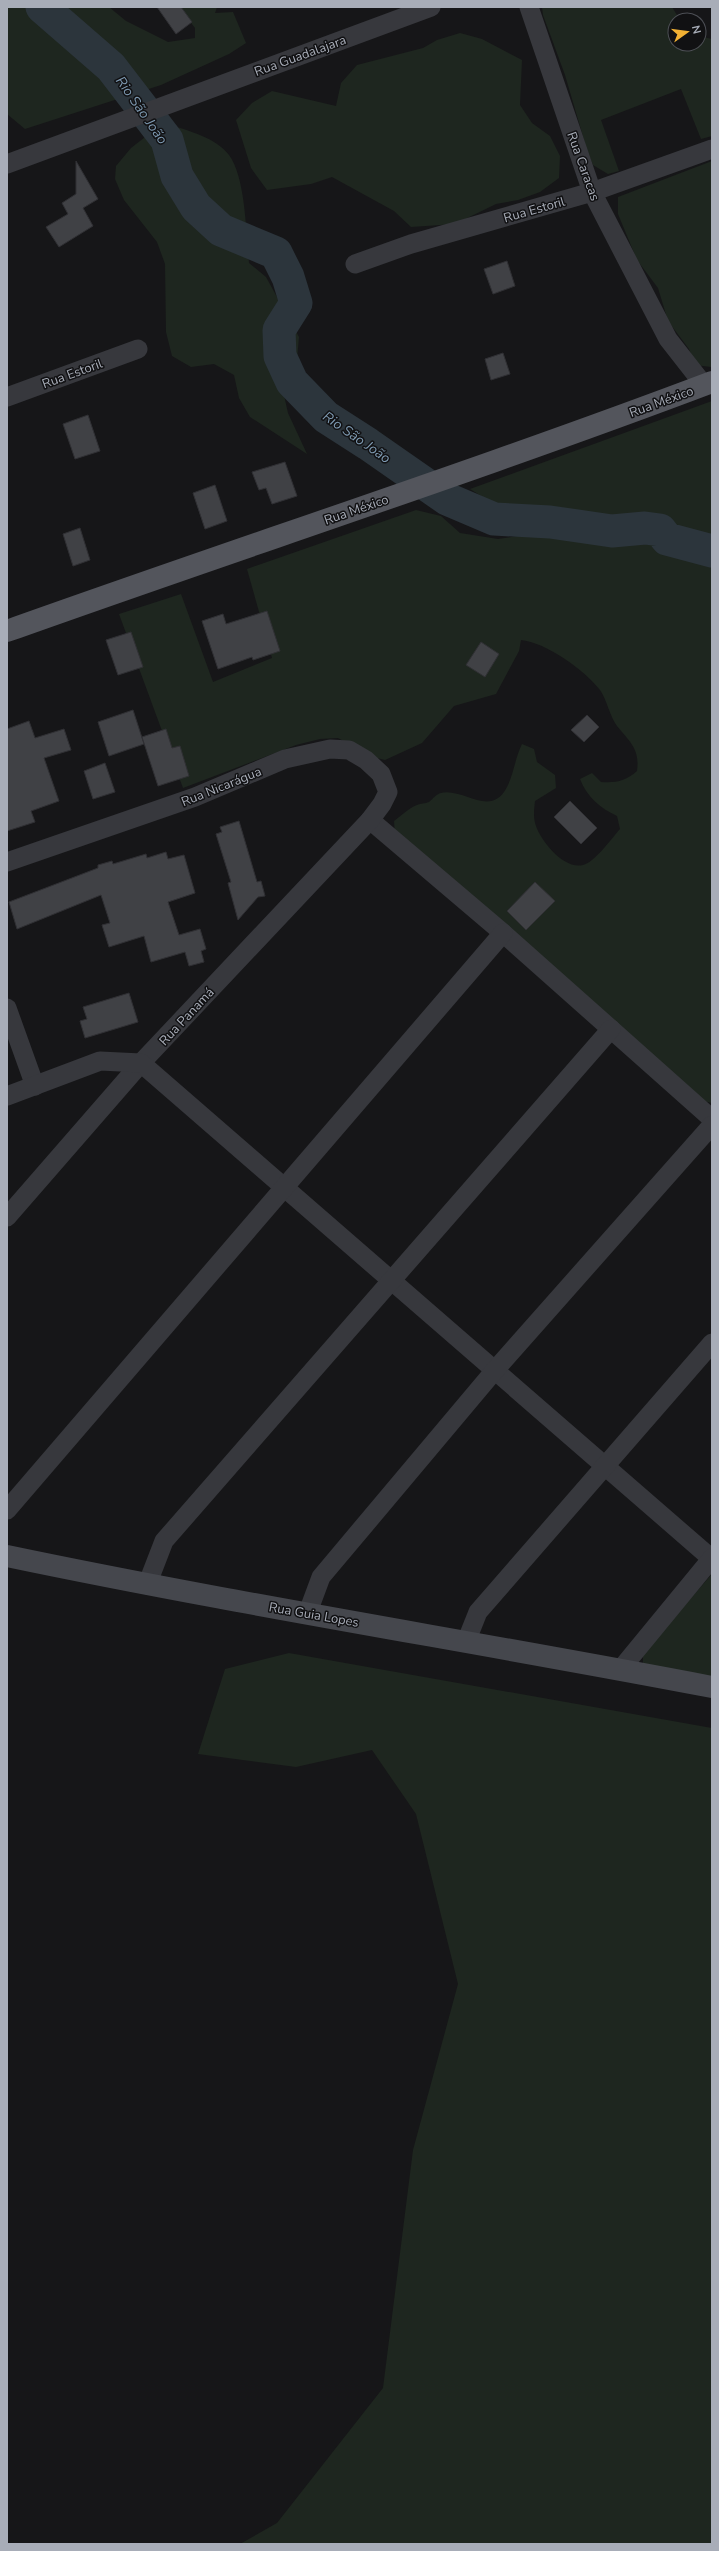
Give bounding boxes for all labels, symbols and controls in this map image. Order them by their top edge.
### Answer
north arrow [667,12,707,52]
text: N [688,24,704,36]
street label: Rua Guadalajara [252,31,349,81]
water label: Rio São João [111,73,172,148]
street label: Rua Caracas [562,129,604,203]
street label: Rua Estoril [501,193,567,227]
street label: Rua Estoril [40,355,105,393]
street label: Rua México [627,382,696,422]
water label: Rio São João [319,407,395,468]
street label: Rua México [322,491,391,529]
street label: Rua Nicarágua [179,763,264,811]
street label: Rua Panamá [155,984,218,1050]
street label: Rua Guia Lopes [267,1598,360,1632]

